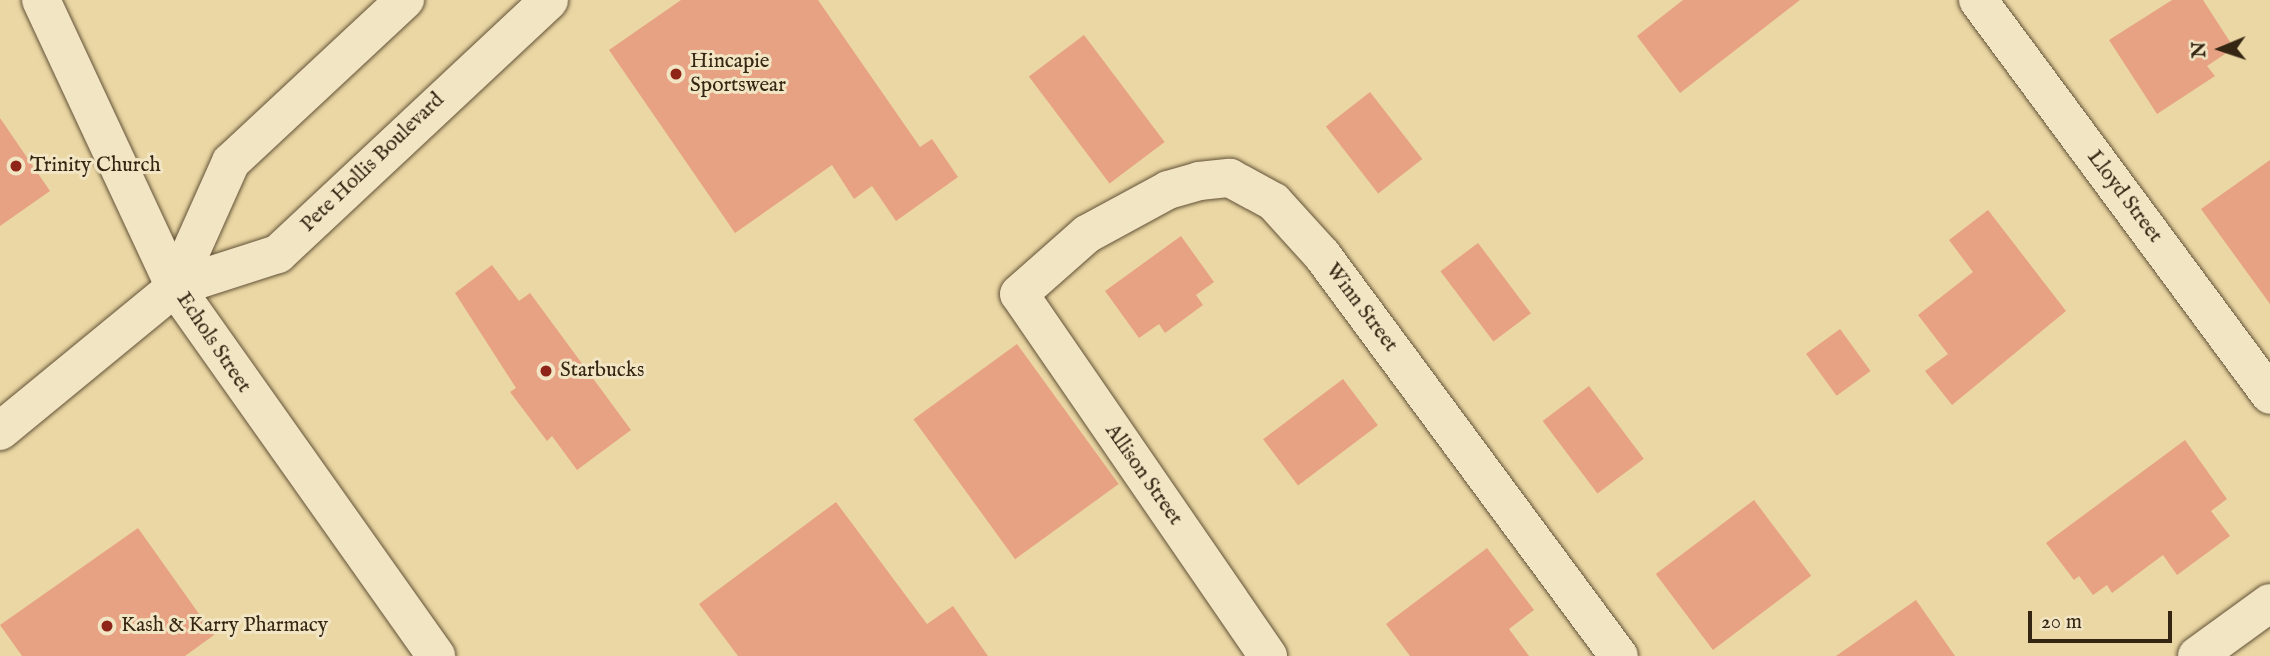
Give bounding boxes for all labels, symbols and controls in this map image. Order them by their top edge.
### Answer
north arrow [2186,14,2256,84]
text: N [2188,41,2212,58]
place label: Hincapie Sportswear [690,49,786,99]
marker: Hincapie Sportswear [668,66,684,82]
street label: Pete Hollis Boulevard [296,88,450,238]
street label: Lloyd Street [2081,146,2167,248]
place label: Trinity Church [30,153,161,179]
marker: Trinity Church [8,158,24,174]
street label: Winn Street [1319,259,1403,357]
street label: Echols Street [170,288,256,398]
place label: Starbucks [560,358,644,384]
marker: Starbucks [538,363,554,379]
street label: Allison Street [1099,419,1187,531]
scale bar [2032,596,2176,640]
text: 20 m [2041,609,2082,636]
place label: Kash & Karry Pharmacy [121,613,328,639]
marker: Kash & Karry Pharmacy [99,618,115,634]

